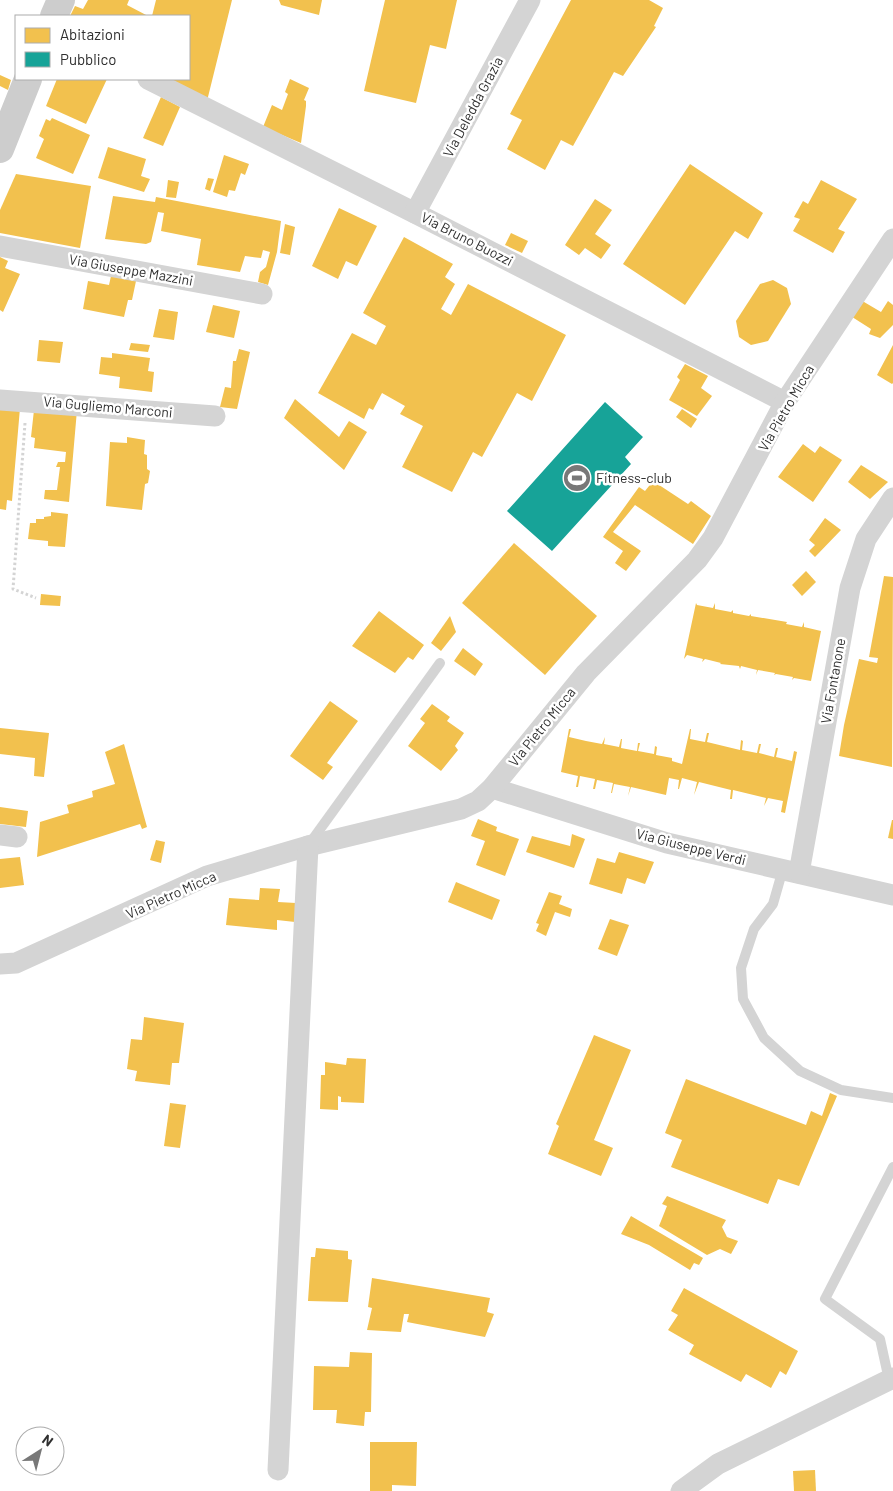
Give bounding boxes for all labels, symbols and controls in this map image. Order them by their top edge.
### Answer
legend [15,15,190,80]
text: Abitazioni [60,25,125,43]
text: Pubblico [60,50,117,68]
street label: Via Deledda Grazia [439,54,506,160]
street label: Via Bruno Buozzi [418,208,516,269]
street label: Via Giuseppe Mazzini [68,250,194,289]
street label: Via Pietro Micca [754,362,817,454]
street label: Via Gugliemo Marconi [43,392,173,421]
sports icon: Fitness-club [562,463,592,493]
place label: Fitness-club [596,469,672,486]
street label: Via Fontanone [817,637,848,725]
street label: Via Pietro Micca [505,684,579,770]
street label: Via Giuseppe Verdi [634,825,748,868]
street label: Via Pietro Micca [123,867,218,922]
north arrow [15,1426,65,1476]
text: N [39,1430,57,1450]

